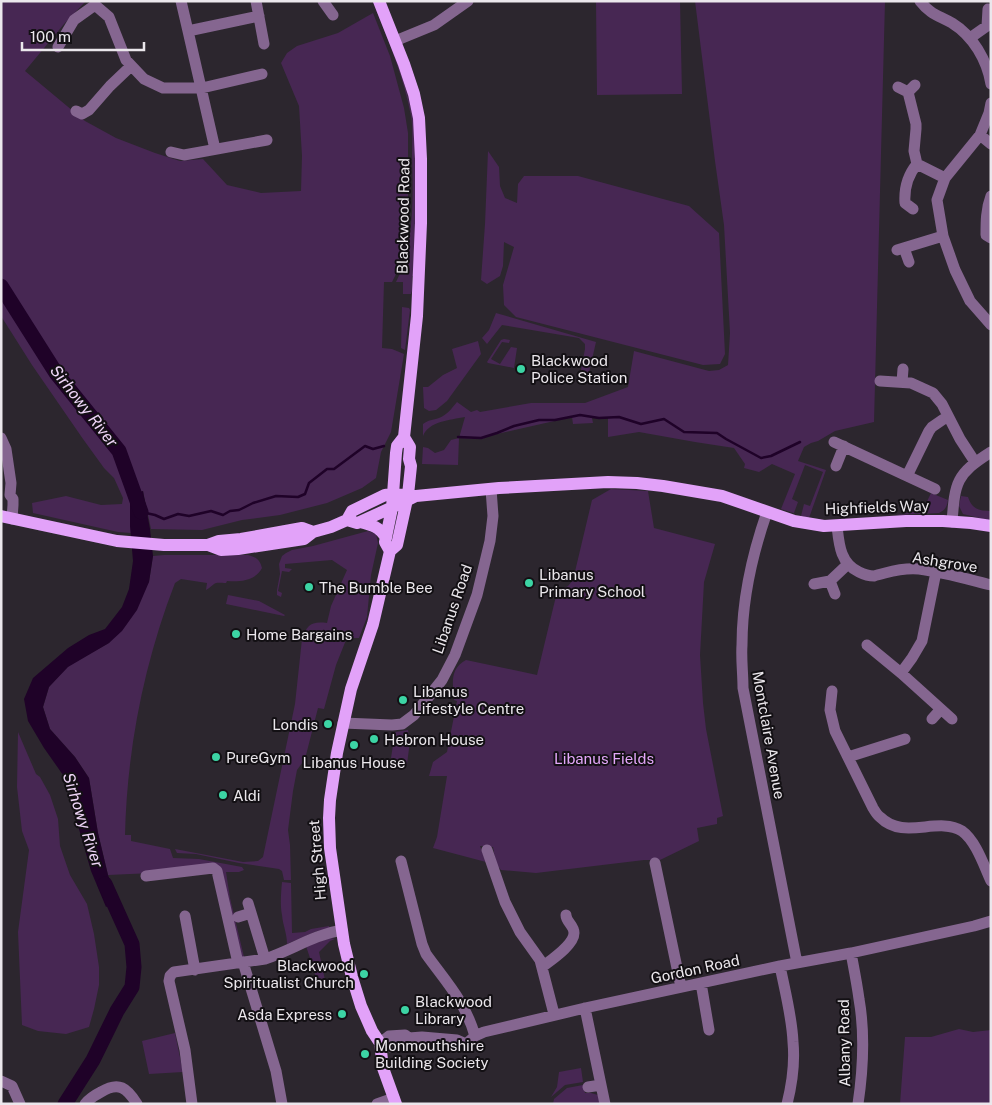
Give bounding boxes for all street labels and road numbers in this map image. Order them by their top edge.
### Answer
street label: Blackwood Road [393,158,413,274]
street label: Highfields Way [824,497,930,517]
street label: Ashgrove [911,548,979,576]
street label: Libanus Road [429,562,475,656]
street label: Montclaire Avenue [749,670,789,800]
street label: High Street [305,819,329,901]
street label: Gordon Road [649,951,741,987]
street label: Albany Road [835,999,853,1087]

